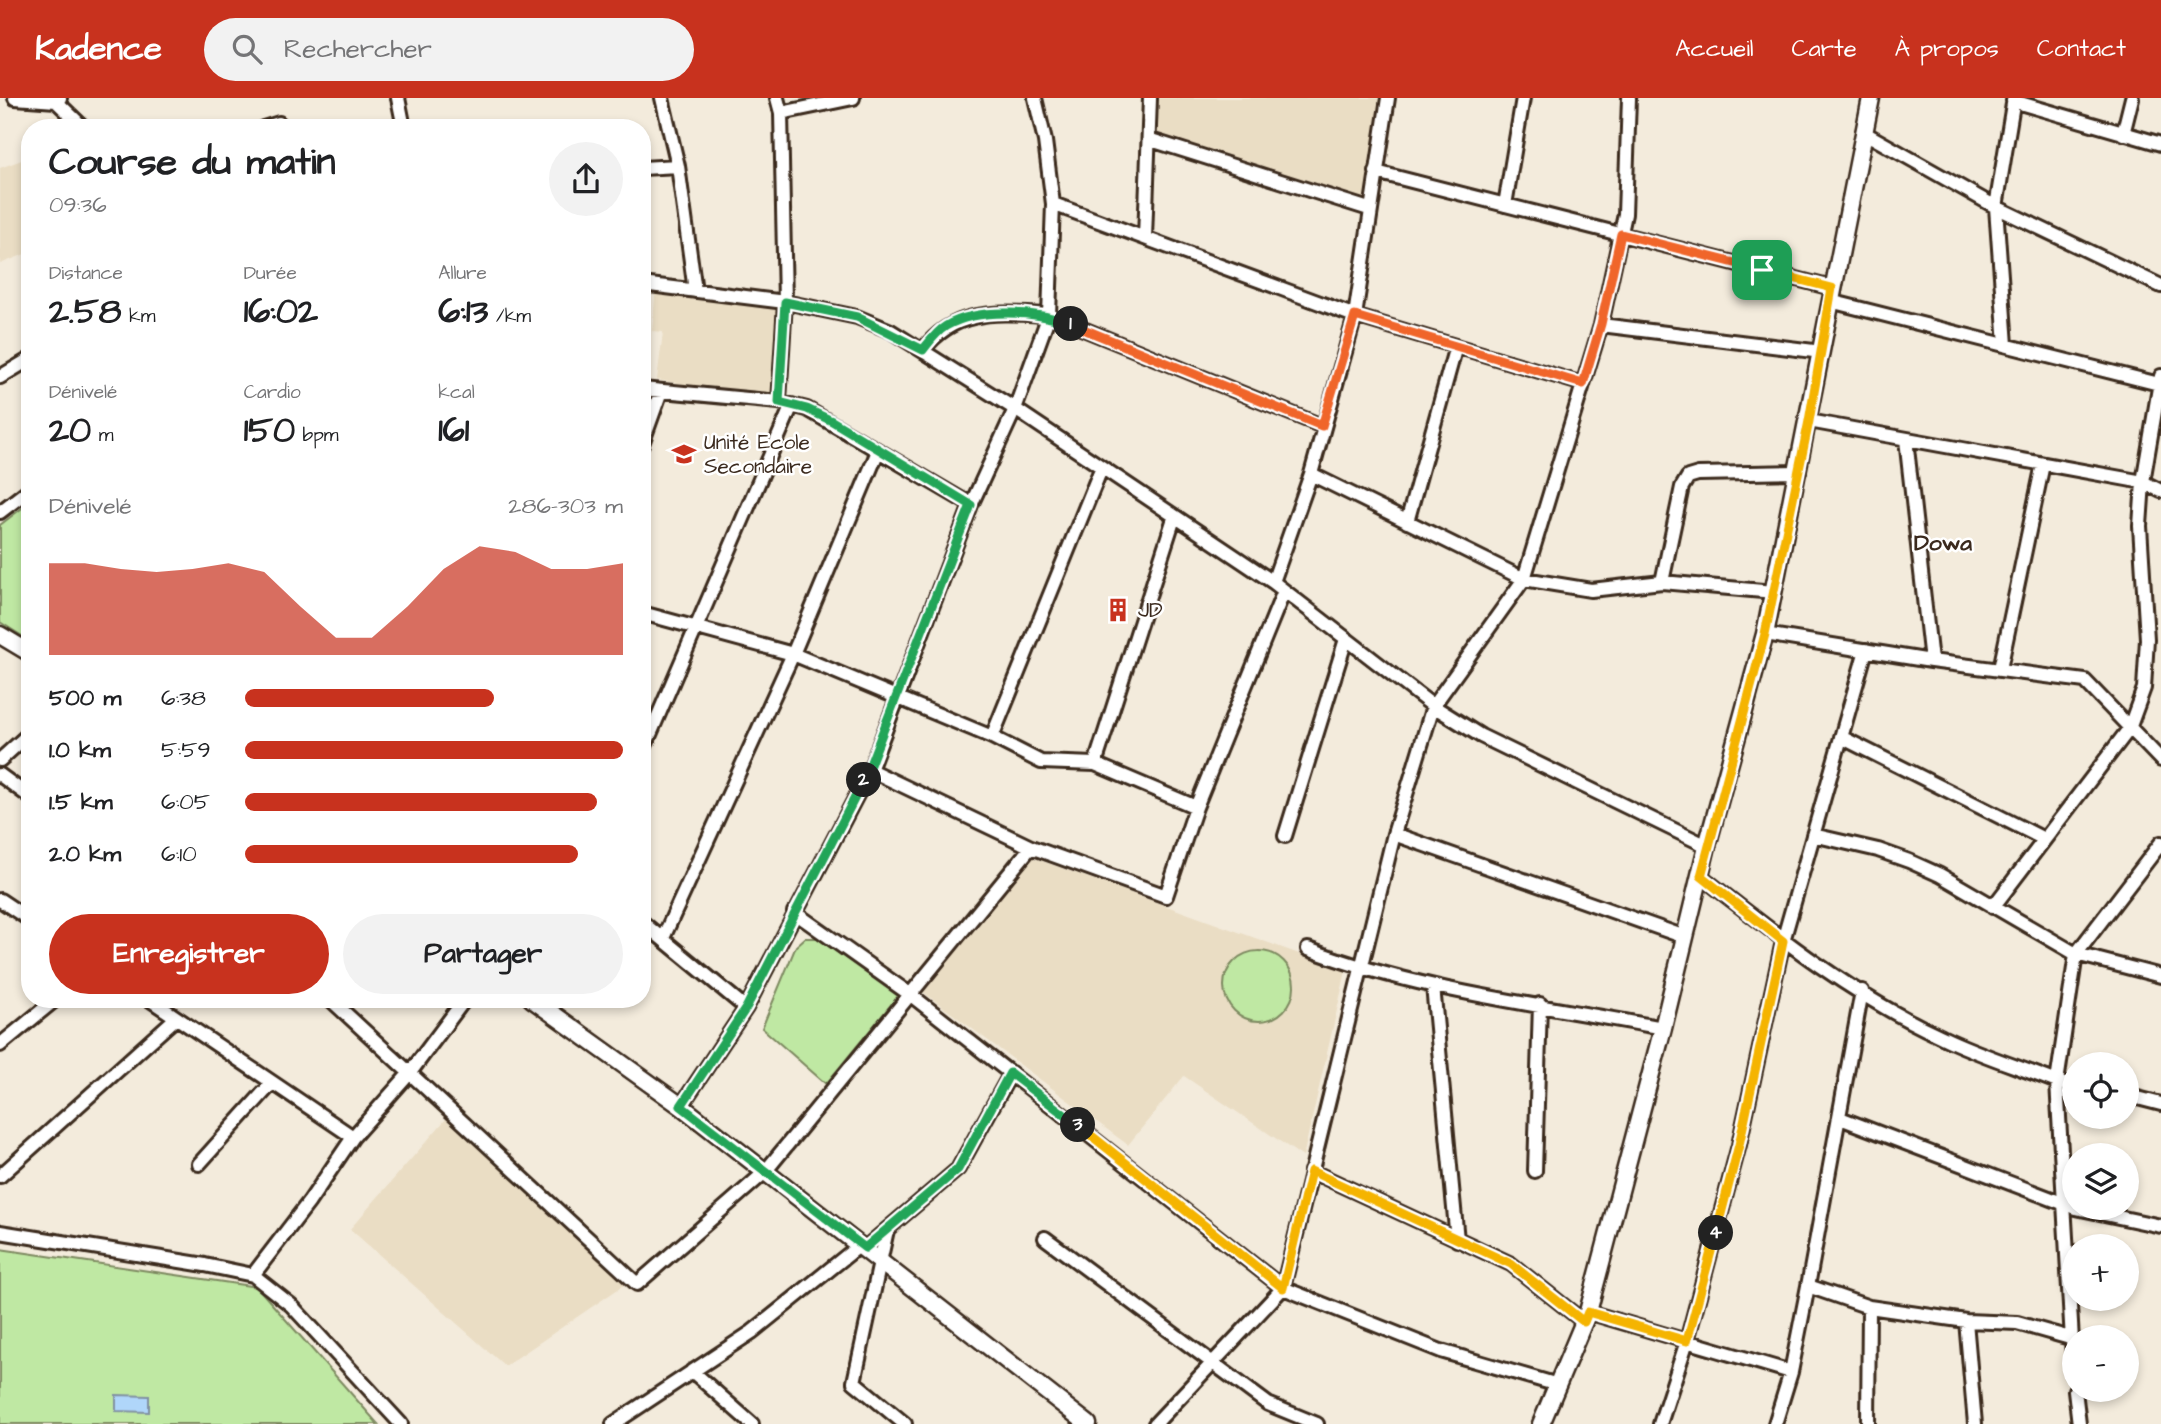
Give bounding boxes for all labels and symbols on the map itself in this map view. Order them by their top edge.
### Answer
pin [1732,240,1792,300]
pin: 1 [1054,306,1088,342]
place label: Unité Ecole Secondaire [704,428,812,481]
school or university icon: Unité Ecole Secondaire [670,440,698,468]
district label: Dowa [1914,527,1972,559]
building icon: JD [1104,596,1132,624]
place label: JD [1138,596,1163,625]
pin: 2 [846,762,882,798]
pin: 3 [1060,1108,1096,1142]
pin: 4 [1698,1216,1734,1250]

